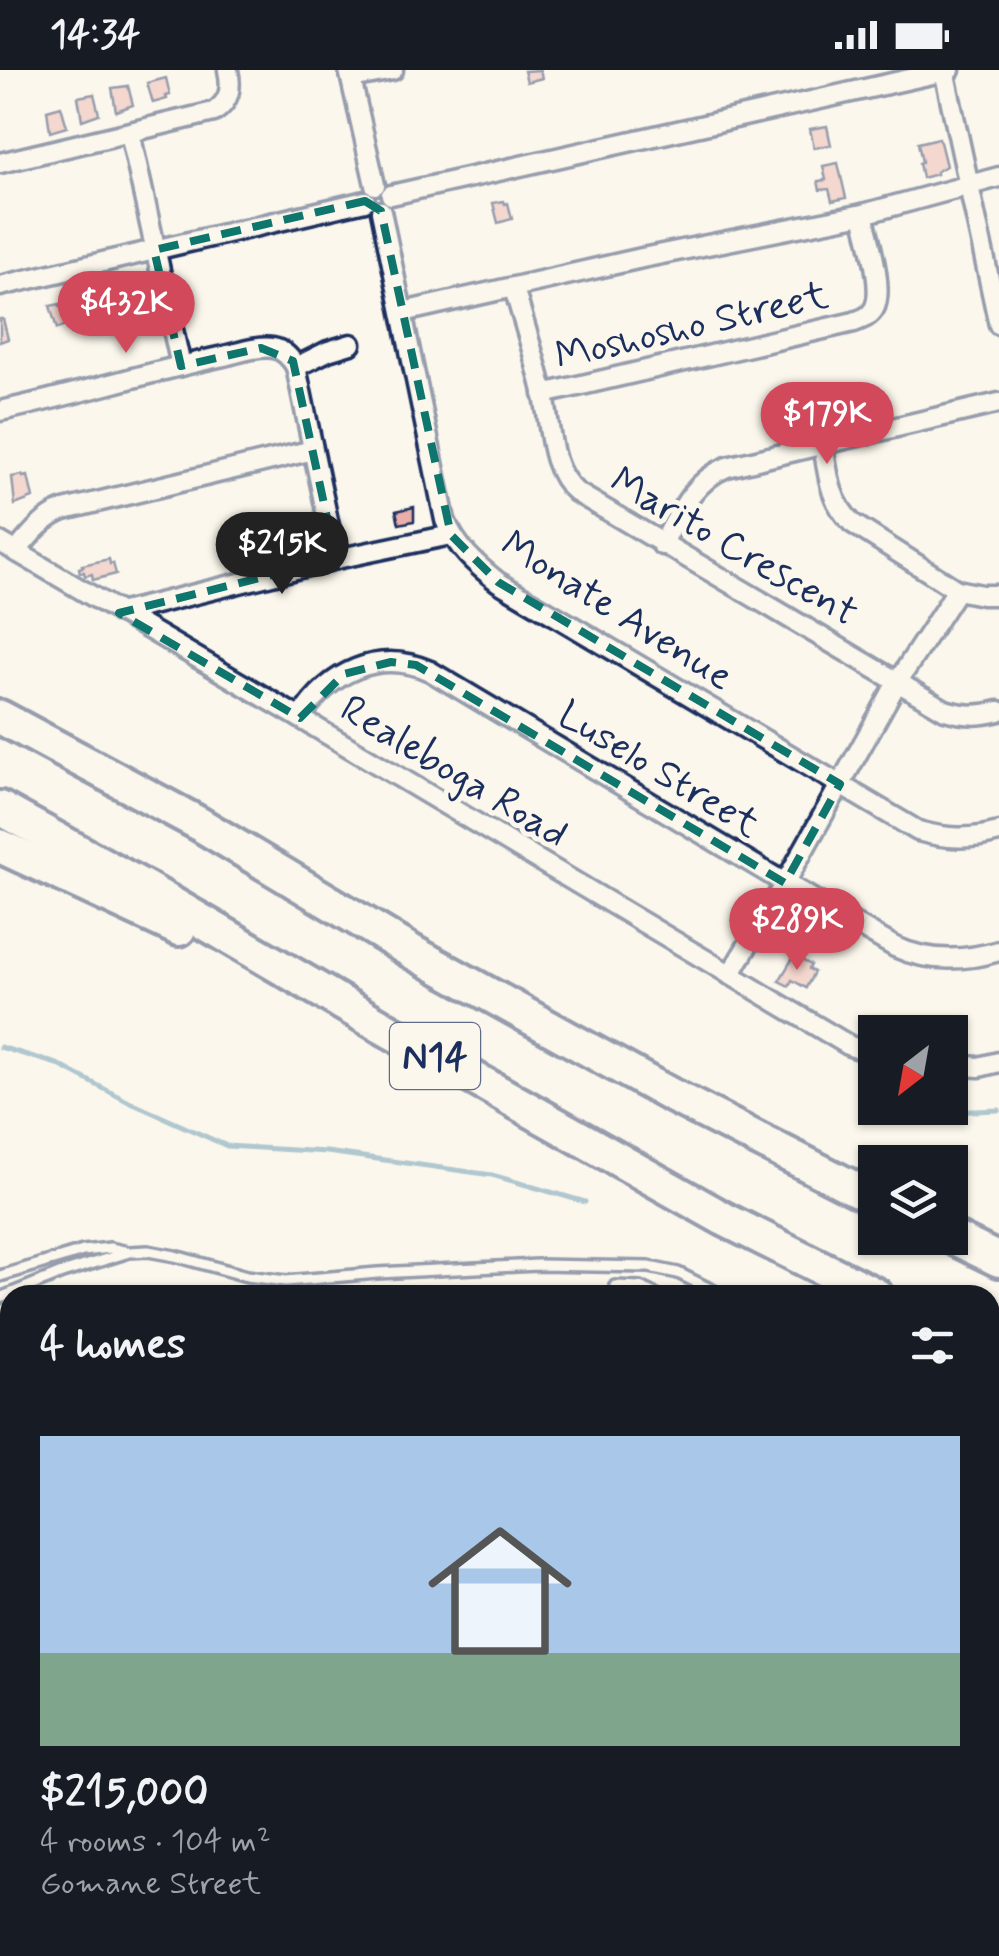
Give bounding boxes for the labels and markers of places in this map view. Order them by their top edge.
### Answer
pin: $432K [56,271,196,356]
pin: $179K [757,382,897,467]
pin: $215K [212,512,352,597]
pin: $289K [727,888,867,973]

